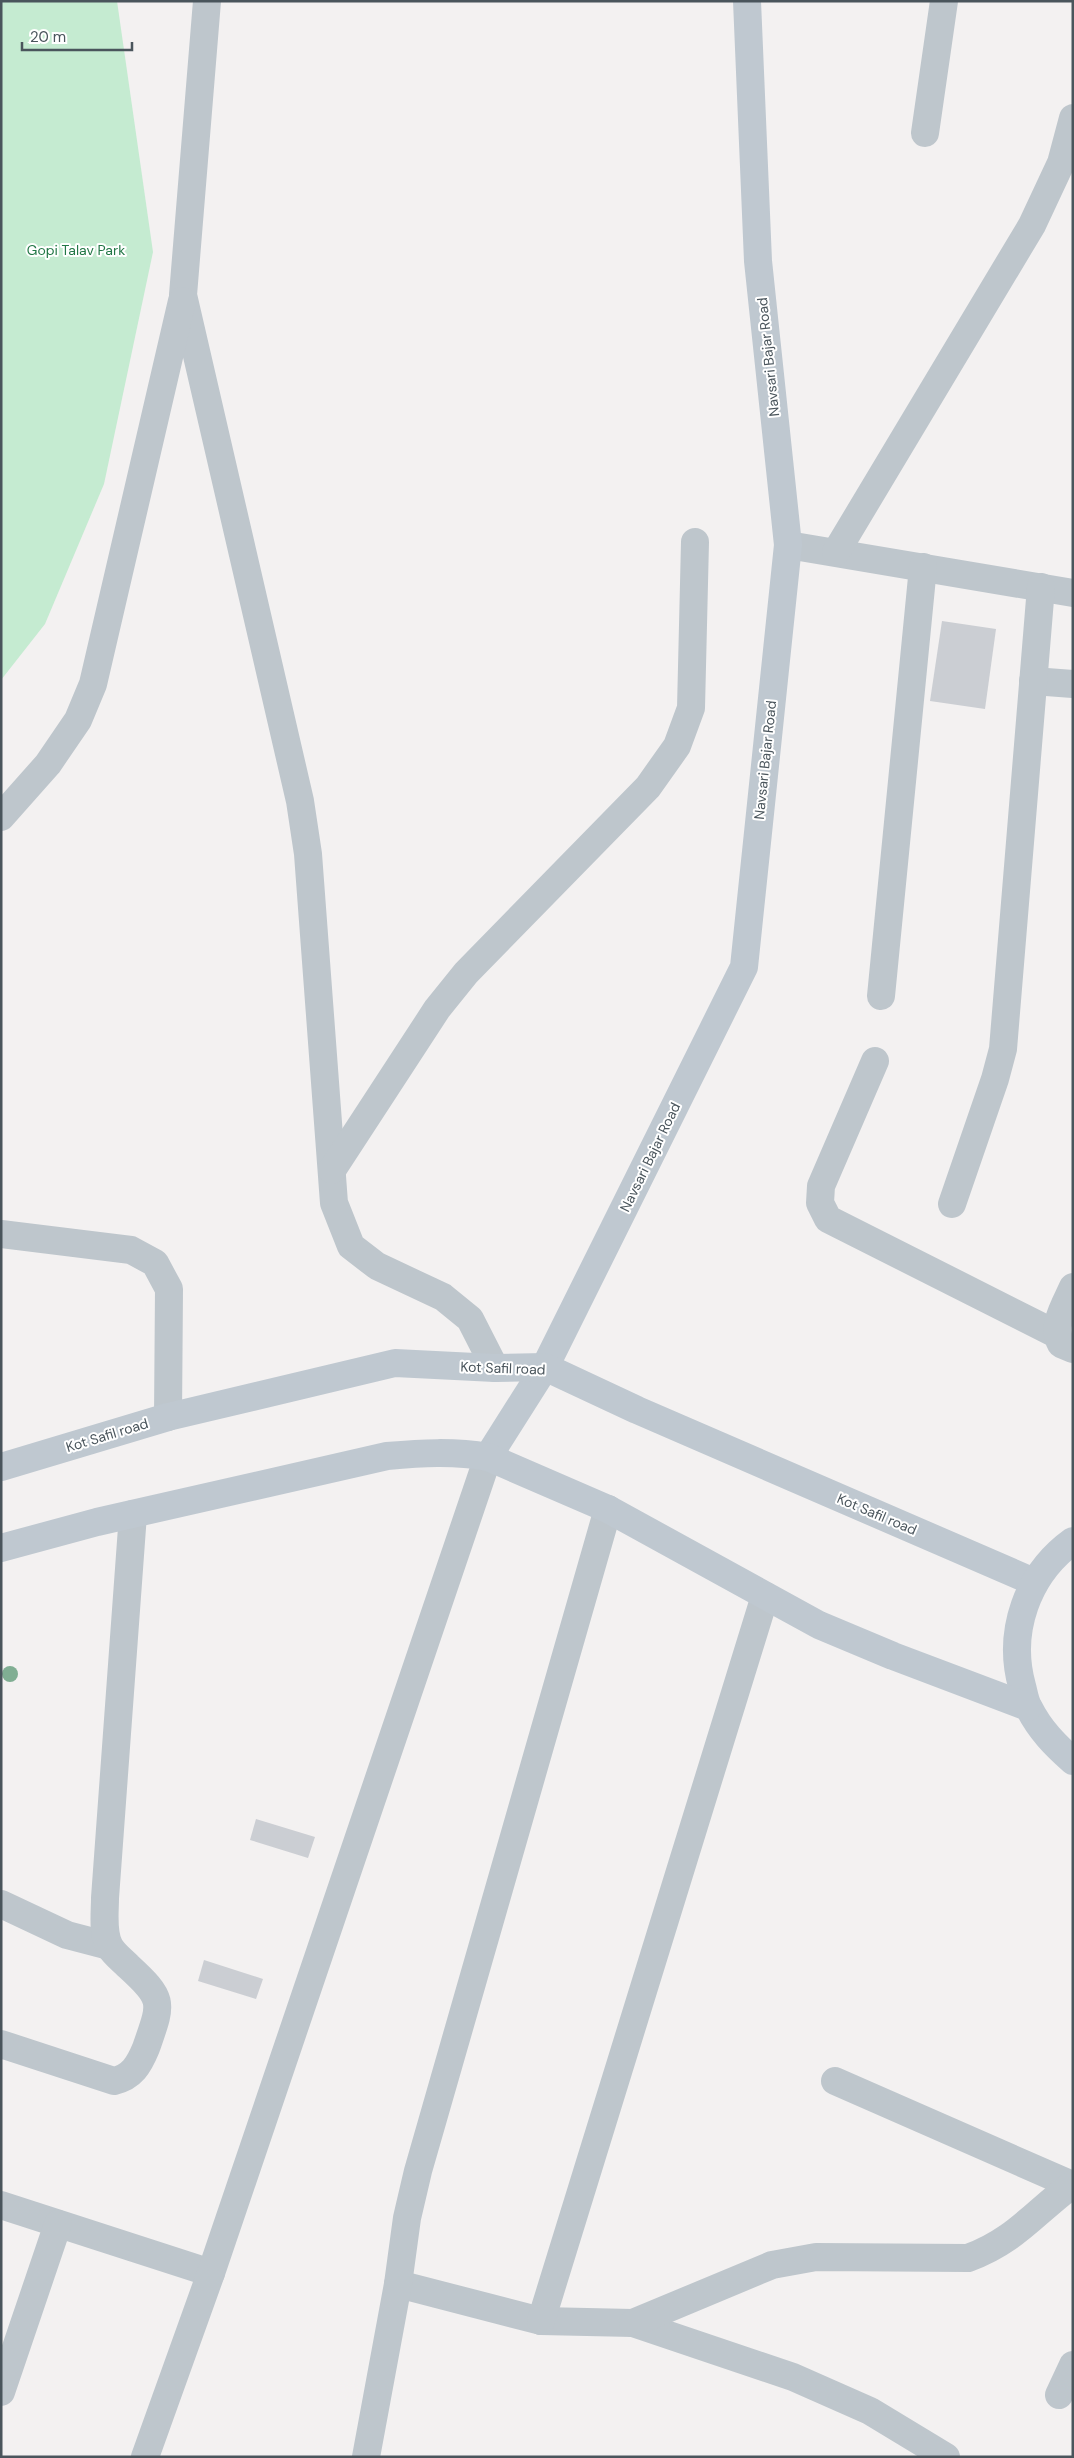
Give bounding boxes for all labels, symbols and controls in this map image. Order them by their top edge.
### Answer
scale bar [22,20,132,52]
text: 20 m [30,27,66,47]
park label: Gopi Talav Park [27,241,125,259]
street label: Navsari Bajar Road [753,297,783,417]
street label: Navsari Bajar Road [750,700,780,820]
street label: Navsari Bajar Road [616,1099,684,1215]
street label: Kot Safil road [460,1358,546,1378]
street label: Kot Safil road [64,1414,150,1456]
street label: Kot Safil road [834,1489,920,1539]

